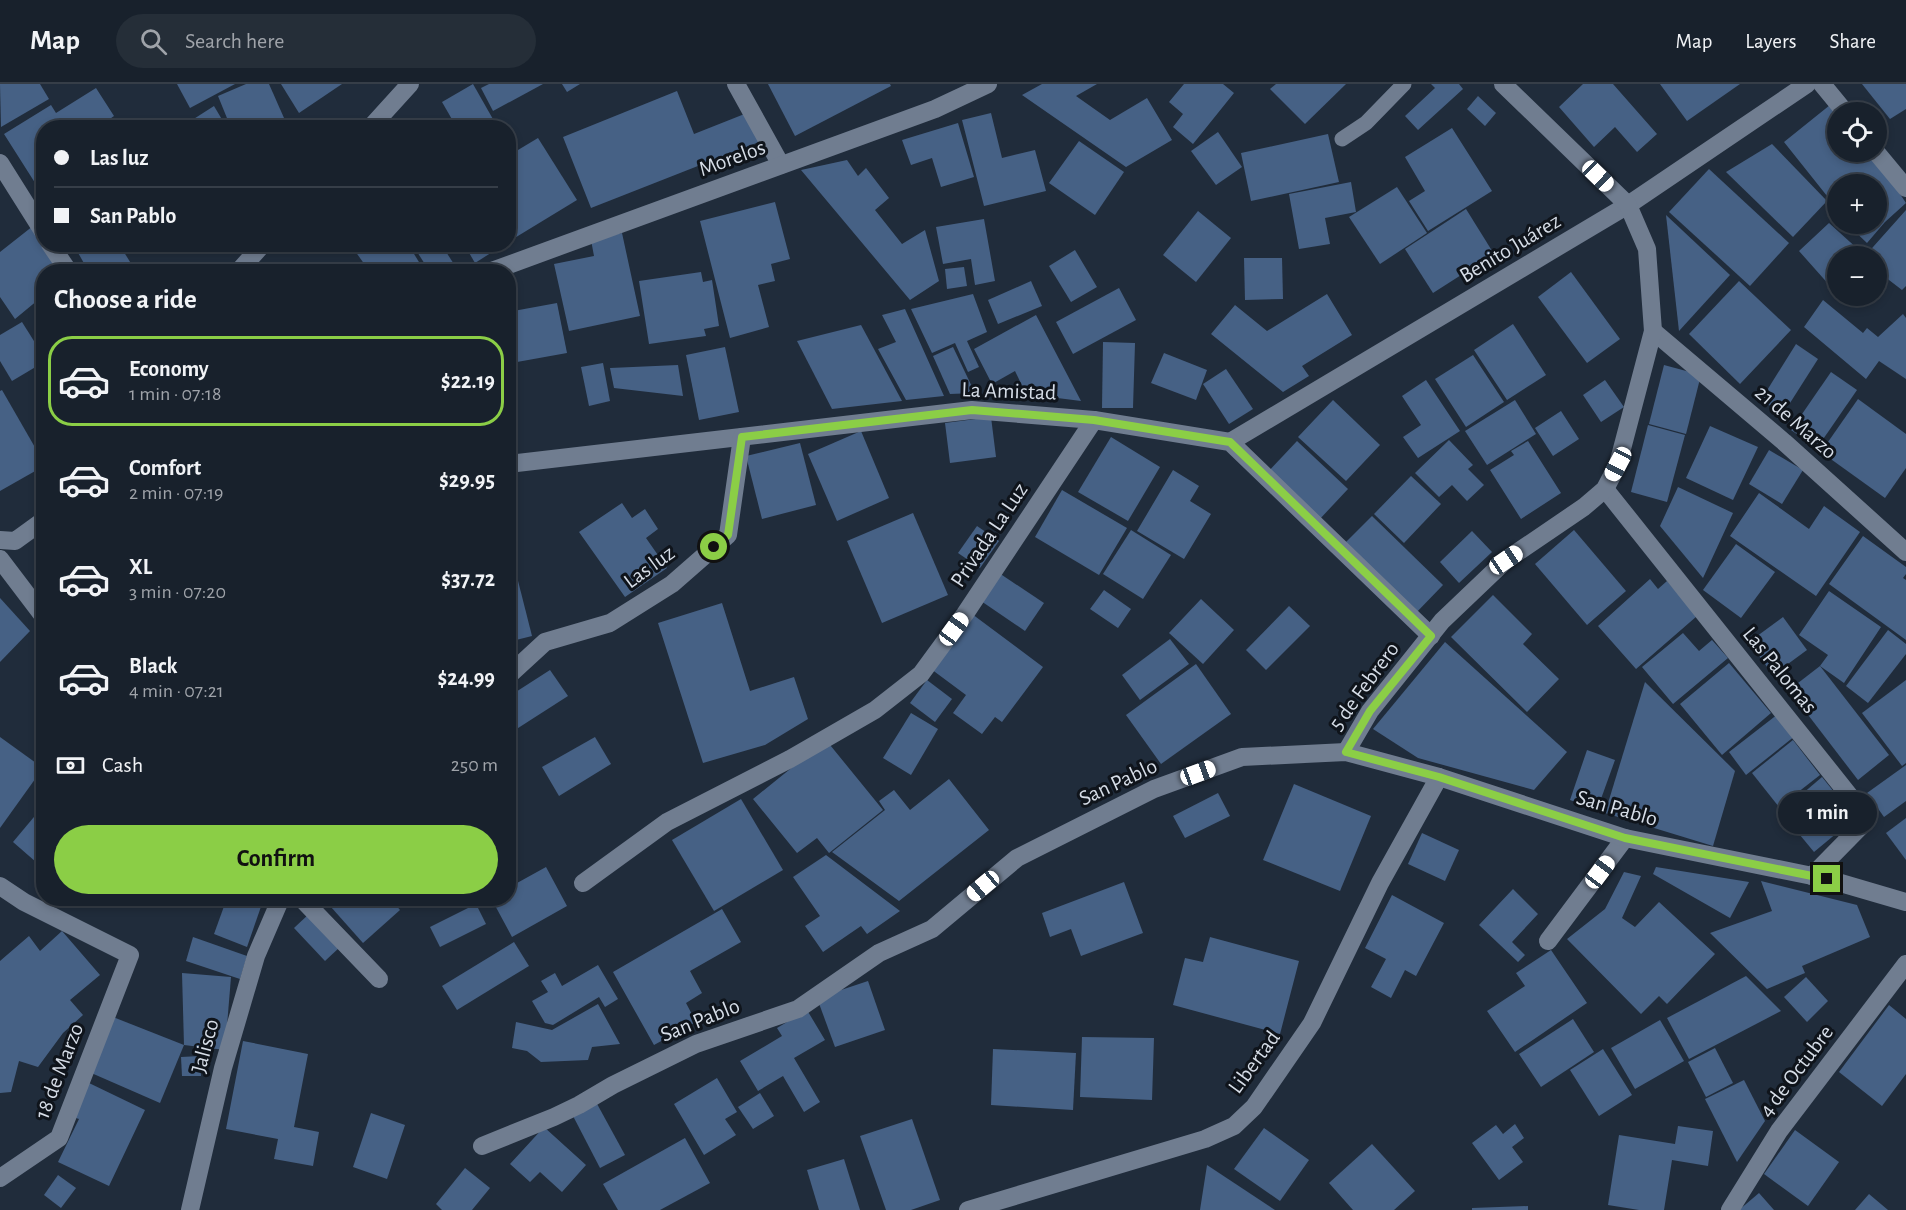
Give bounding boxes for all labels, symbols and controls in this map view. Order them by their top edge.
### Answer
search box [116,14,536,68]
icon: search [137,25,170,58]
text: Map [30,27,80,55]
text: Search here [185,30,284,52]
text: Map [1676,31,1712,52]
text: Layers [1745,31,1796,52]
text: Share [1829,31,1876,52]
map controls [1827,102,1887,306]
button: locate [1827,102,1887,162]
street label: Morelos [696,136,768,180]
text: Las luz [90,147,148,169]
car [1579,157,1617,195]
button: + [1827,174,1887,234]
text: San Pablo [90,205,176,227]
street label: Benito Juárez [1456,209,1564,287]
button: − [1827,246,1887,306]
text: Choose a ride [54,286,197,313]
icon: car [57,354,111,408]
text: Economy [129,358,209,380]
text: $22.19 [441,370,495,392]
street label: La Amistad [961,378,1057,404]
street label: 21 de Marzo [1751,381,1841,463]
text: 1 min · 07:18 [129,384,221,404]
car [1602,444,1634,484]
icon: car [57,453,111,507]
text: Comfort [129,457,201,479]
text: $29.95 [439,469,495,491]
street label: Privada La Luz [946,479,1032,591]
text: 2 min · 07:19 [129,483,224,503]
route start [700,533,727,560]
street label: Las luz [620,541,678,593]
car [1486,542,1526,578]
icon: car [57,552,111,606]
text: XL [129,556,152,578]
text: $37.72 [441,568,495,590]
text: 3 min · 07:20 [129,582,226,602]
car [936,609,972,649]
street label: Las Palomas [1739,623,1821,717]
street label: 5 de Febrero [1325,638,1403,734]
icon: car [57,651,111,705]
text: Black [129,655,177,677]
text: $24.99 [437,667,495,689]
text: 4 min · 07:21 [129,681,224,701]
icon: cash [54,749,87,782]
text: Cash [102,754,143,776]
street label: San Pablo [1076,754,1160,810]
text: 250 m [451,755,498,775]
car [1178,758,1218,788]
street label: San Pablo [1574,786,1660,830]
callout: 1 min [1778,792,1876,834]
text: 1 min [1806,803,1849,823]
button: Confirm [54,825,498,894]
car [1582,852,1618,892]
route end [1813,865,1840,892]
car [963,868,1003,904]
street label: San Pablo [657,994,743,1046]
street label: Jalisco [187,1017,223,1075]
street label: 18 de Marzo [31,1020,87,1122]
street label: 4 de Octubre [1755,1021,1837,1121]
street label: Libertad [1224,1027,1284,1097]

